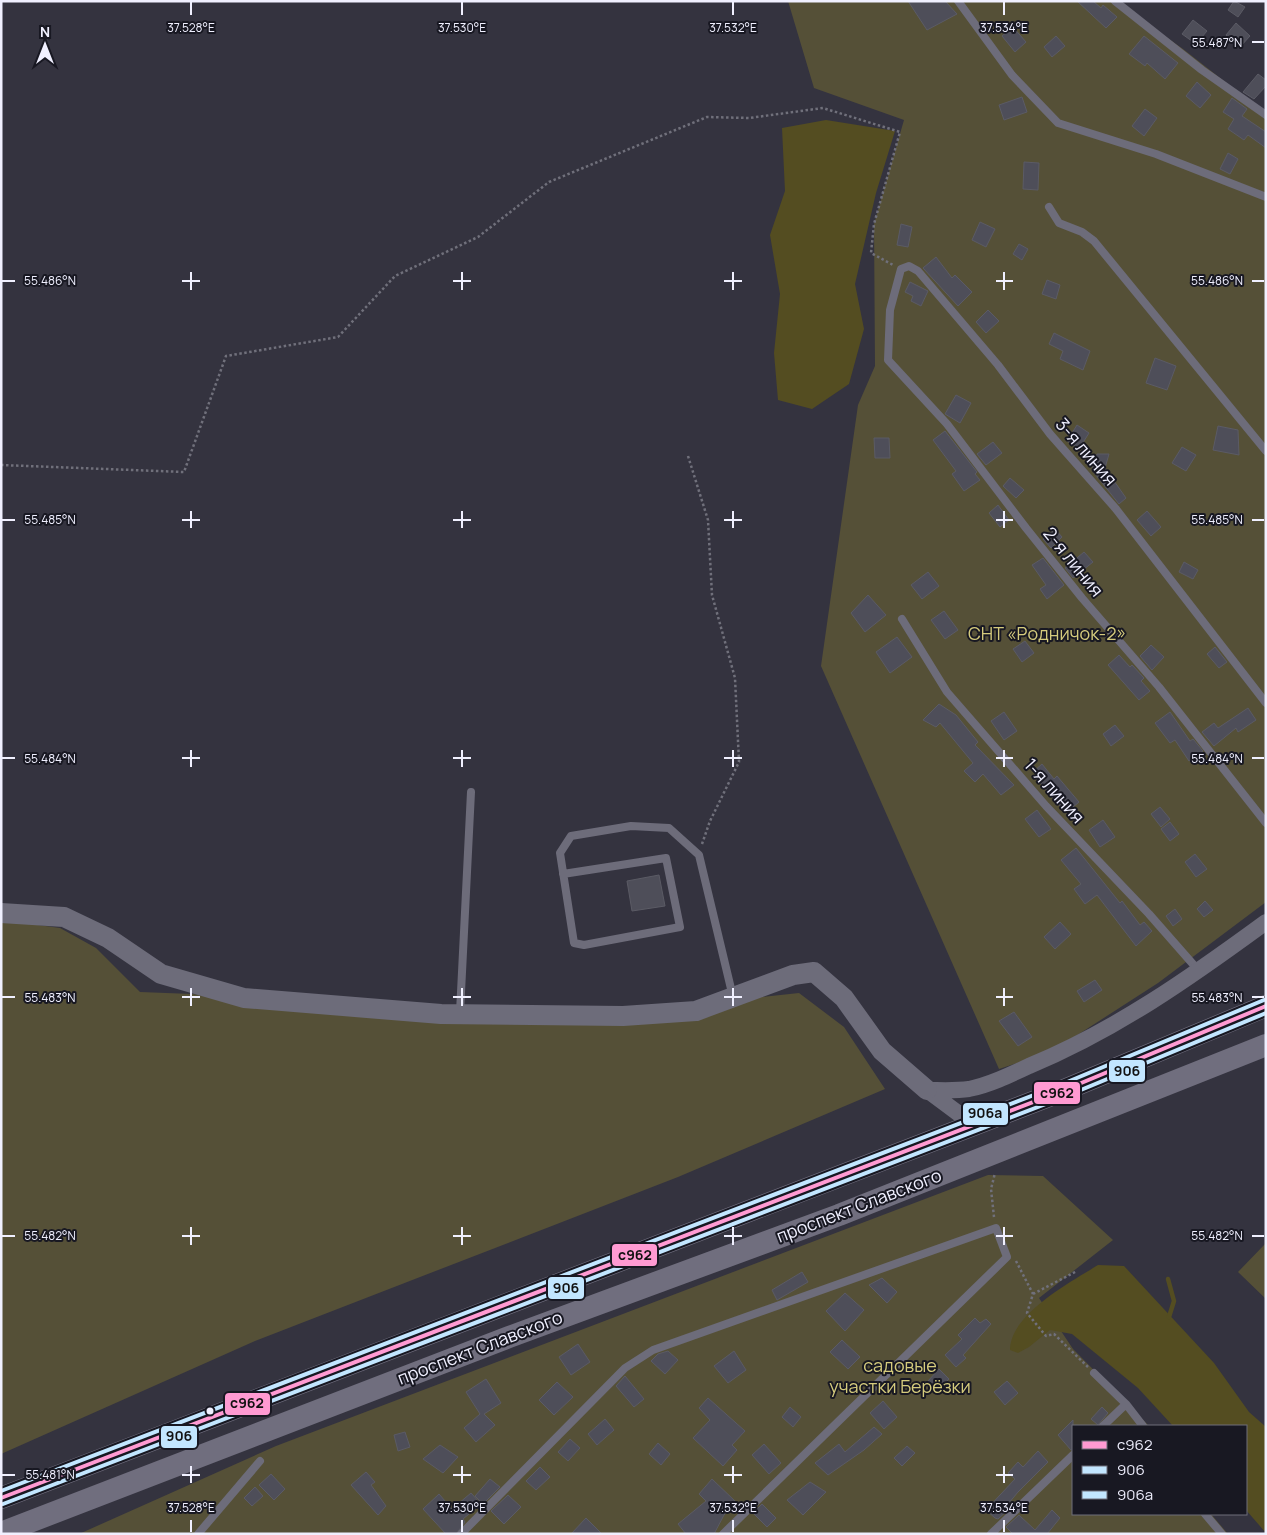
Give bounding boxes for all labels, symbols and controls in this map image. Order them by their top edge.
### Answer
text: 37.528°E [167,19,215,36]
text: 37.530°E [438,19,486,36]
text: 37.532°E [709,19,757,36]
text: 37.534°E [980,19,1028,36]
north arrow [20,20,70,70]
text: N [40,22,50,41]
text: 55.487°N [1192,34,1242,51]
text: 55.486°N [24,272,76,289]
text: 55.486°N [1191,272,1243,289]
street label: 3-я линия [1051,412,1123,490]
text: 55.485°N [24,511,76,528]
text: 55.485°N [1191,511,1243,528]
street label: 2-я линия [1038,522,1109,601]
park label: СНТ «Родничок-2» [968,621,1126,645]
text: 55.484°N [24,750,76,767]
text: 55.484°N [1191,750,1243,767]
street label: 1-я линия [1019,753,1090,828]
text: 55.483°N [24,989,76,1006]
text: 55.483°N [1191,989,1243,1006]
line badge: 906 [1108,1059,1146,1083]
text: 906 [1114,1061,1140,1080]
line badge: с962 [1033,1081,1081,1105]
text: с962 [1040,1083,1074,1102]
line badge: 906а [962,1102,1009,1126]
text: 906а [968,1103,1002,1122]
street label: проспект Славского [773,1163,945,1248]
text: 55.482°N [24,1227,76,1244]
text: 55.482°N [1191,1227,1243,1244]
line badge: с962 [611,1243,658,1267]
text: с962 [618,1245,652,1264]
line badge: 906 [547,1276,585,1300]
text: 906 [553,1278,579,1297]
street label: проспект Славского [394,1305,566,1390]
park label: садовые участки Берёзки [829,1353,971,1398]
line badge: с962 [224,1392,271,1416]
text: с962 [230,1393,264,1412]
unlabelled marker [205,1406,215,1416]
line badge: 906 [160,1425,198,1449]
legend [1072,1425,1247,1515]
text: 906 [166,1426,192,1445]
text: с962 [1117,1434,1152,1455]
text: 906 [1117,1459,1145,1480]
text: 55.481°N [25,1466,75,1483]
text: 906а [1117,1484,1153,1505]
text: 37.528°E [167,1499,215,1516]
text: 37.530°E [438,1499,486,1516]
text: 37.532°E [709,1499,757,1516]
text: 37.534°E [980,1499,1028,1516]

